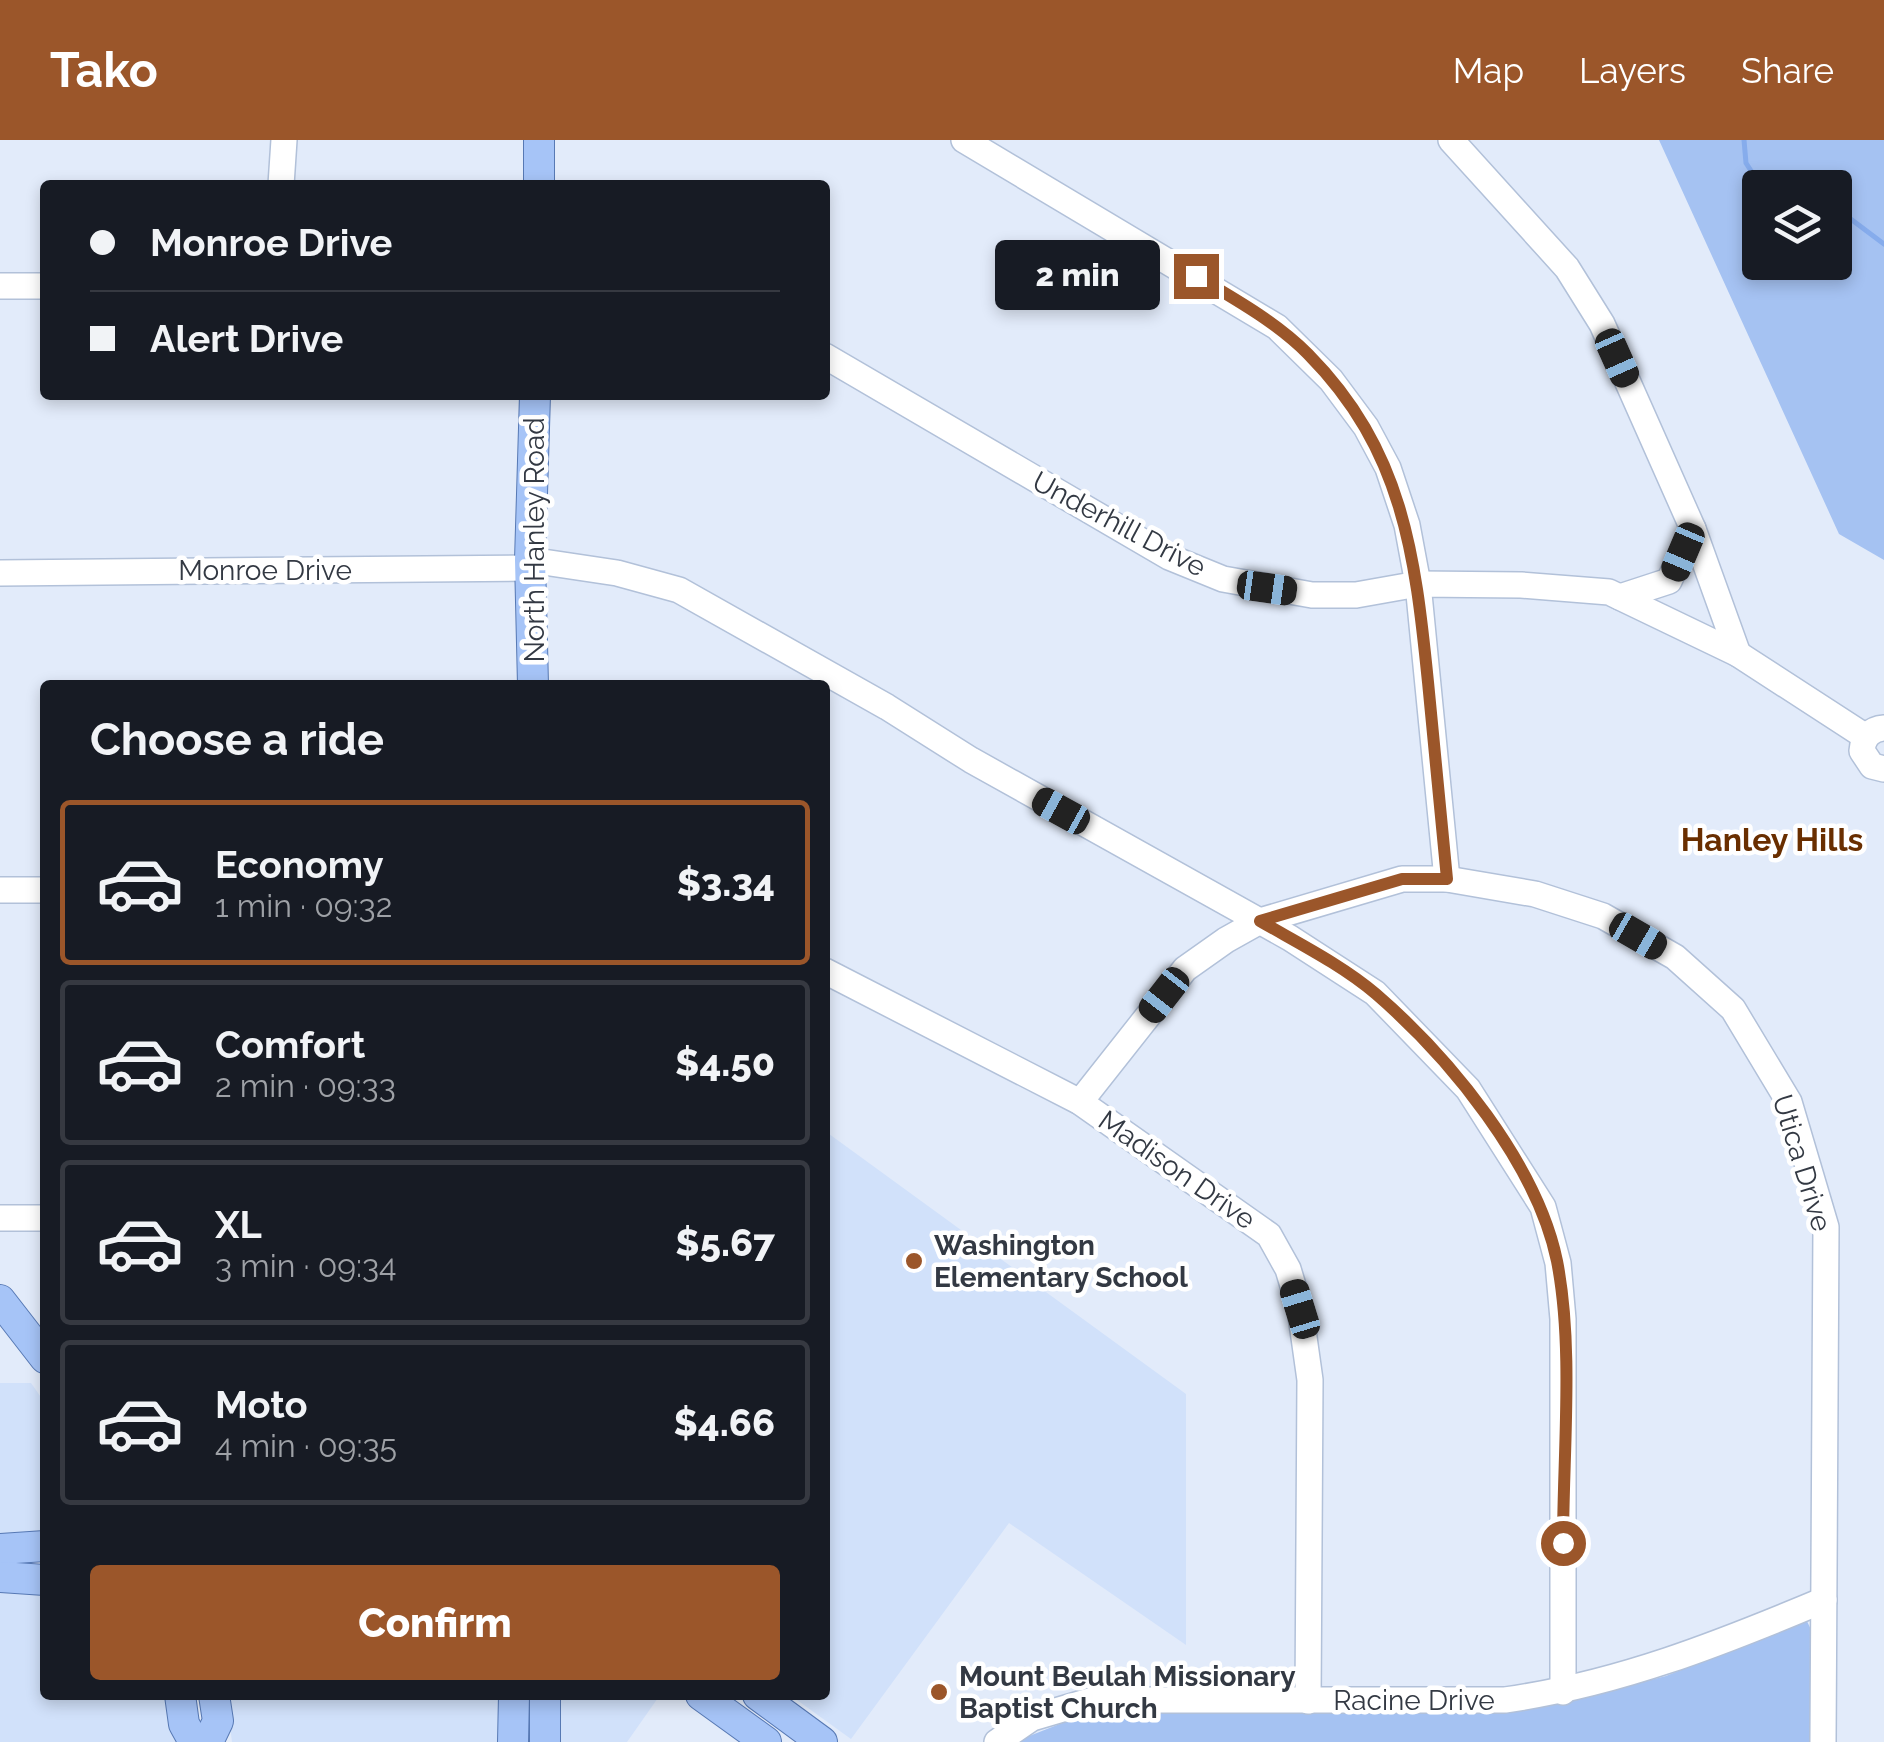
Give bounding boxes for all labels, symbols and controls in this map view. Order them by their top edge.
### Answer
text: Tako [50,42,158,98]
text: Map [1453,50,1524,91]
text: Layers [1579,50,1686,91]
text: Share [1741,50,1834,91]
map controls [1742,170,1852,280]
button: layers [1742,170,1852,280]
text: Monroe Drive [150,220,392,265]
callout: 2 min [996,241,1161,311]
route end [1174,254,1219,299]
text: 2 min [1035,256,1120,293]
text: Alert Drive [150,316,343,361]
car [1591,324,1643,392]
street label: North Hanley Road [518,417,551,663]
street label: Underhill Drive [1027,464,1211,584]
car [1657,519,1709,585]
street label: Monroe Drive [178,554,352,587]
car [1235,569,1299,607]
text: Choose a ride [90,713,384,766]
car [1027,783,1095,839]
district label: Hanley Hills [1681,821,1863,858]
icon: car [95,838,185,928]
text: Economy [215,842,384,887]
text: $3.34 [677,860,775,905]
text: 1 min · 09:32 [215,887,392,924]
car [1605,908,1671,964]
car [1134,962,1194,1028]
icon: car [95,1018,185,1108]
text: Comfort [215,1022,365,1067]
text: $4.50 [675,1040,775,1085]
text: 2 min · 09:33 [215,1067,396,1104]
street label: Utica Drive [1766,1091,1838,1235]
street label: Madison Drive [1092,1104,1262,1236]
icon: car [95,1198,185,1288]
text: XL [215,1202,262,1247]
text: $5.67 [675,1220,775,1265]
place label: Washington Elementary School [934,1229,1188,1294]
text: 3 min · 09:34 [215,1247,397,1284]
marker: Washington Elementary School [903,1250,925,1272]
car [1277,1276,1323,1342]
icon: car [95,1378,185,1468]
text: Moto [215,1382,308,1427]
text: $4.66 [673,1400,775,1445]
text: 4 min · 09:35 [215,1427,397,1464]
route start [1541,1521,1586,1566]
button: Confirm [90,1565,780,1680]
place label: Mount Beulah Missionary Baptist Church [959,1660,1296,1725]
marker: Mount Beulah Missionary Baptist Church [928,1681,950,1703]
street label: Racine Drive [1333,1684,1495,1717]

